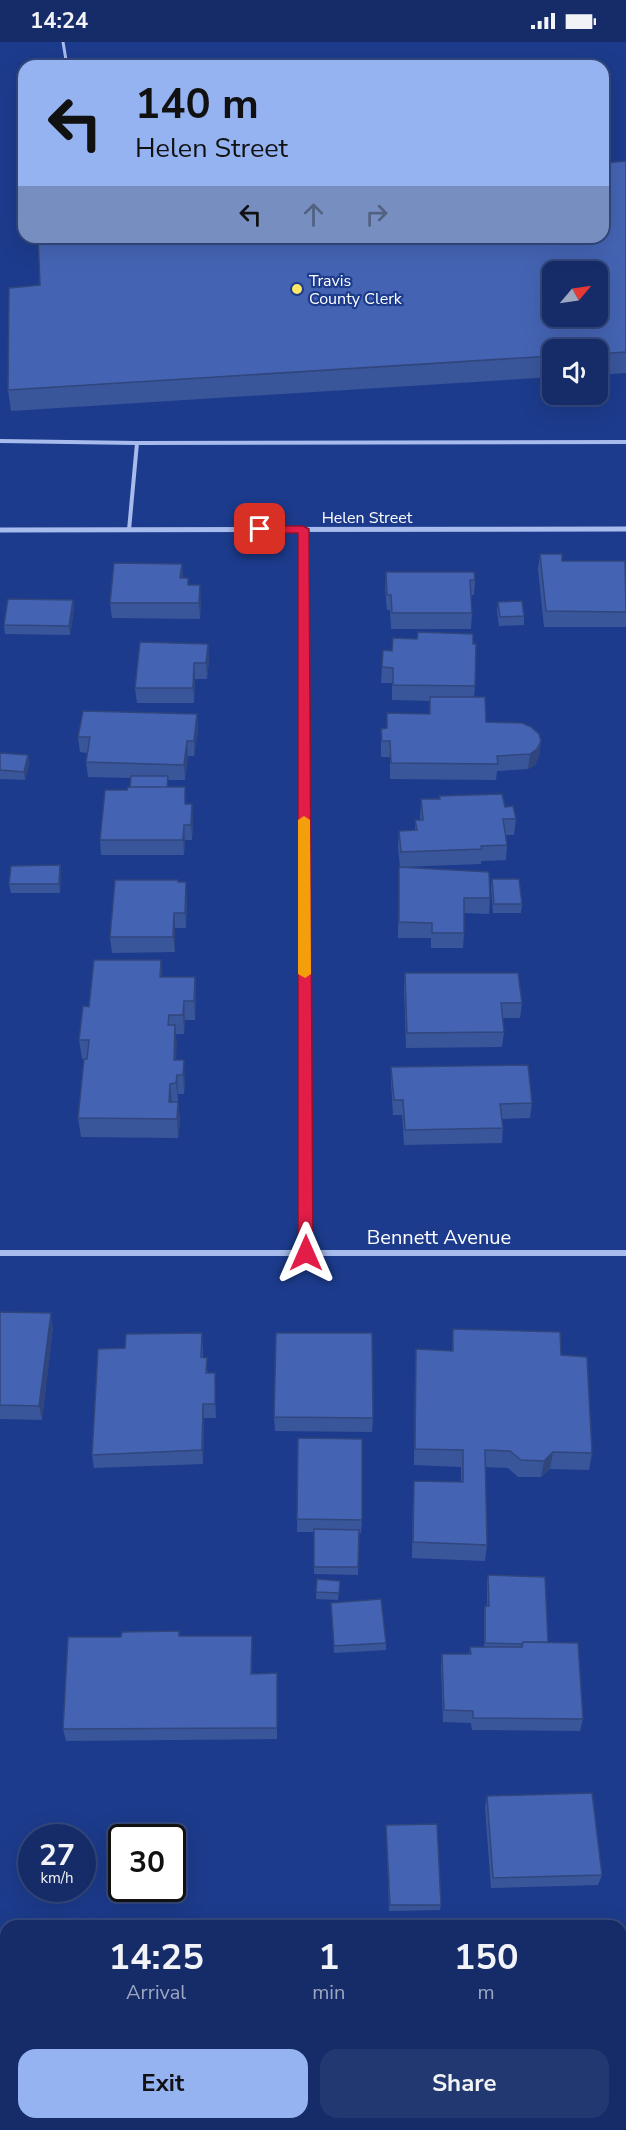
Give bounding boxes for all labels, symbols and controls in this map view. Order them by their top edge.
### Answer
text: 14:24 [30,6,88,36]
text: 140 m [135,76,259,133]
icon: left [36,84,114,162]
text: Helen Street [135,130,288,167]
icon: left [234,198,267,231]
icon: ahead [297,198,330,231]
icon: right [360,198,393,231]
north arrow [542,261,608,327]
map controls [542,261,608,405]
place label: Travis County Clerk [309,270,403,310]
marker: Travis County Clerk [290,282,304,296]
button: sound [542,339,608,405]
pin [234,503,285,554]
street label: Helen Street [322,507,413,529]
icon: arrive [243,512,276,545]
position arrow [274,1221,338,1285]
street label: Bennett Avenue [367,1224,511,1251]
speed limit sign: 30 [108,1824,186,1902]
text: 27 [39,1835,75,1876]
text: km/h [40,1868,74,1888]
text: 14:25 [108,1933,204,1982]
text: 1 [318,1933,340,1982]
text: 150 [454,1933,519,1982]
text: Arrival [126,1979,186,2006]
text: min [312,1979,345,2006]
text: m [478,1979,495,2006]
button: Exit [18,2049,308,2118]
button: Share [320,2049,609,2118]

